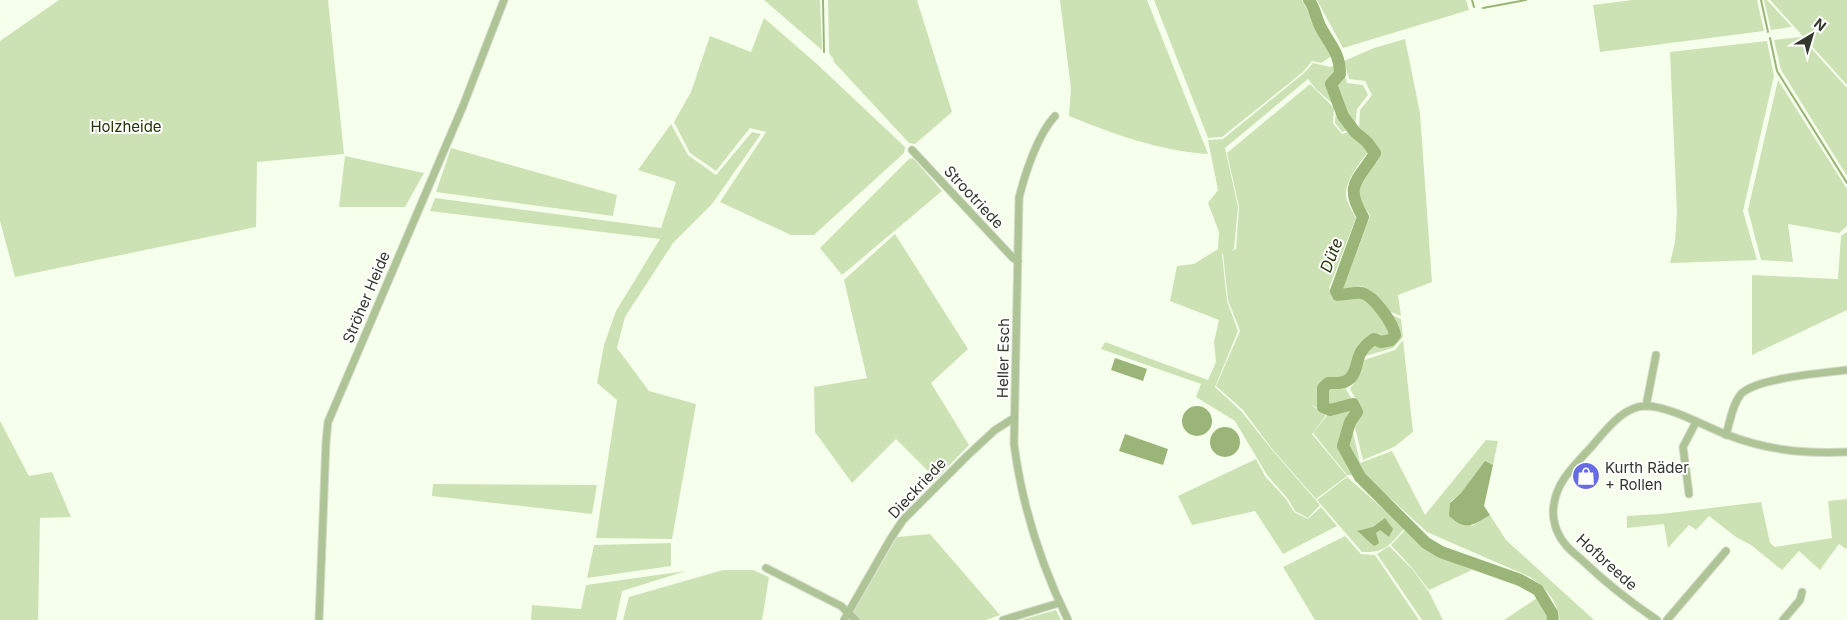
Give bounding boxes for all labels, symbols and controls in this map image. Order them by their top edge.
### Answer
north arrow [1787,10,1837,60]
text: N [1811,14,1830,34]
park label: Holzheide [90,117,162,136]
street label: Strootriede [940,162,1008,232]
water label: Düte [1315,235,1347,275]
street label: Ströher Heide [338,248,394,346]
street label: Heller Esch [993,318,1013,398]
street label: Dieckriede [884,454,950,522]
place label: Kurth Räder + Rollen [1605,458,1689,494]
shop icon: Kurth Räder + Rollen [1571,461,1601,491]
street label: Hofbreede [1573,530,1641,594]

